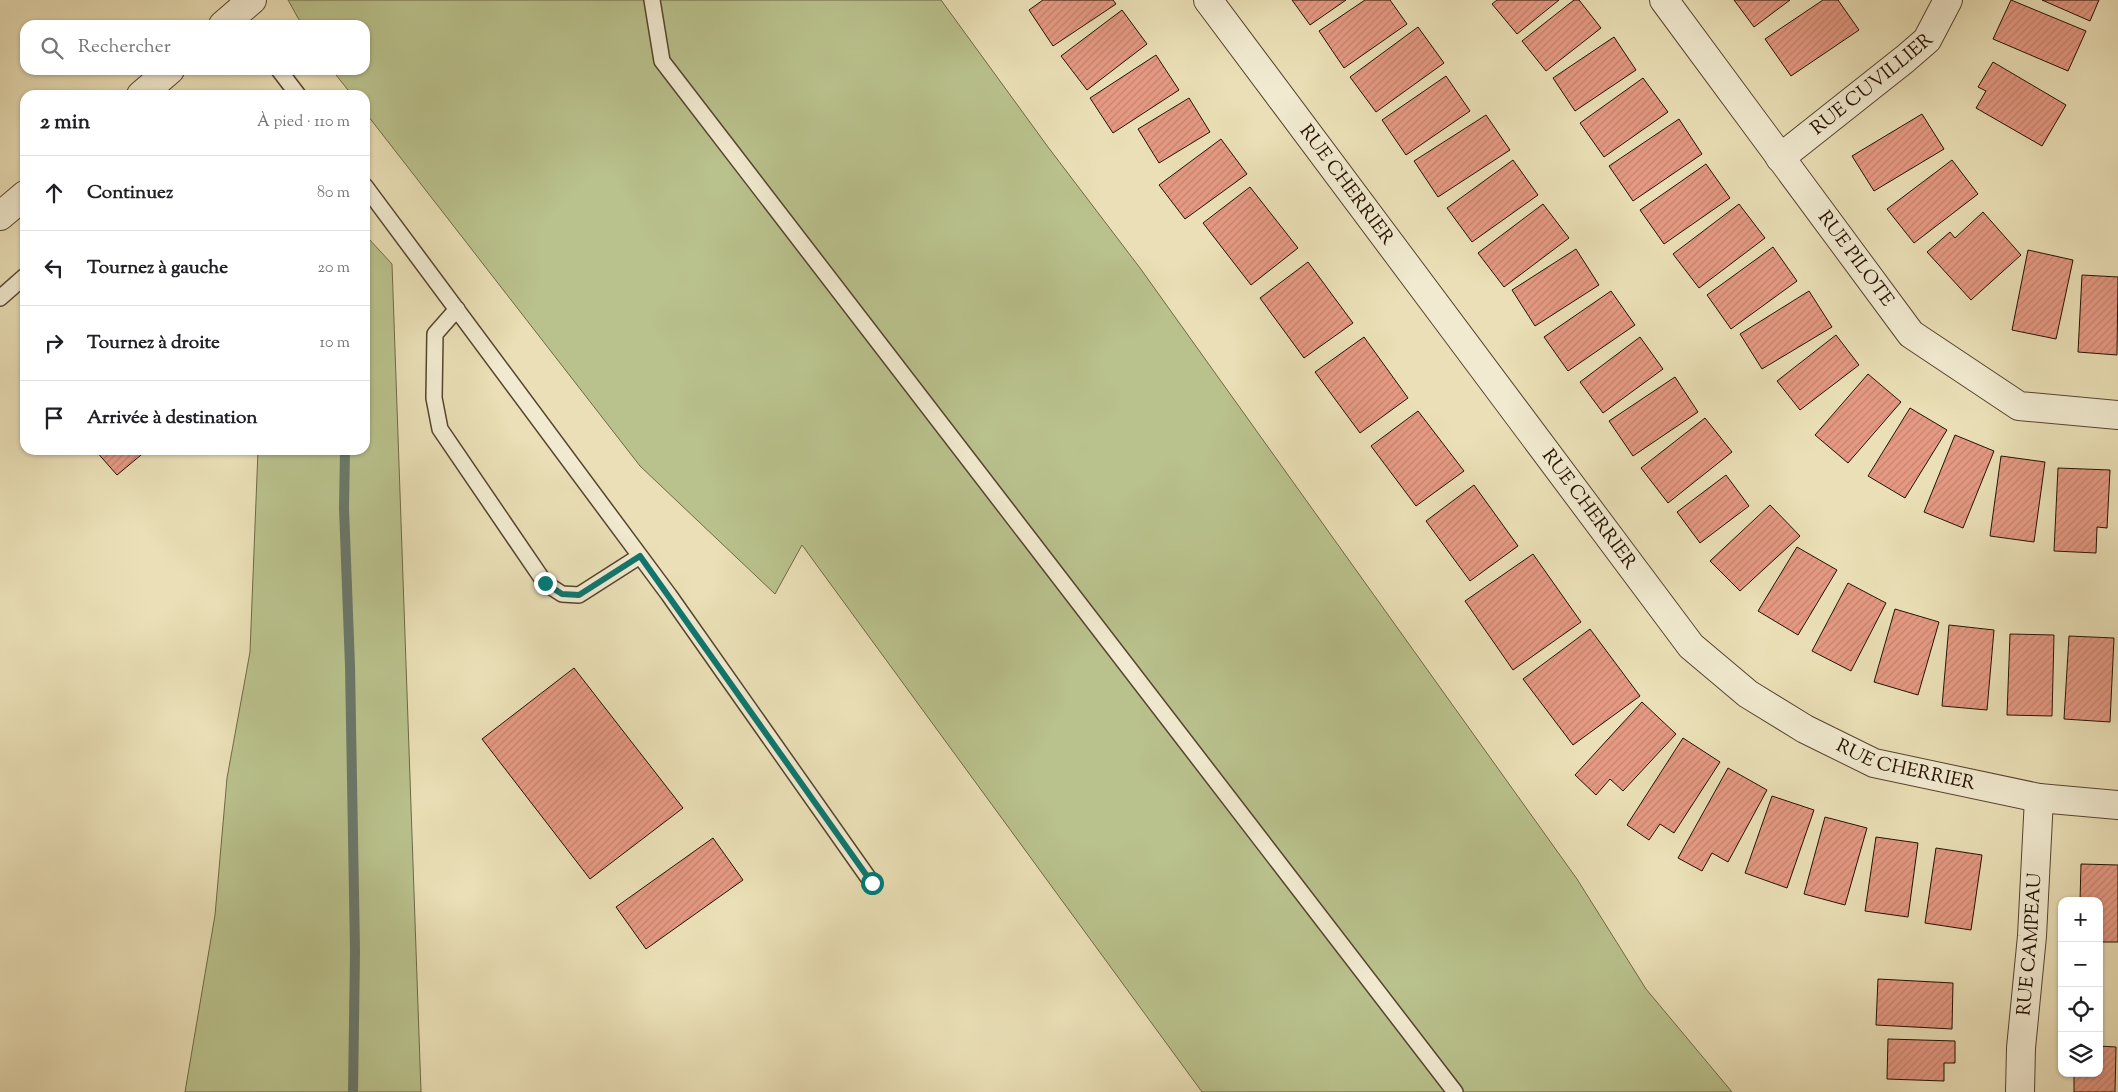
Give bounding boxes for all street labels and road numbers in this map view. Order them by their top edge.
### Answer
street label: RUE CUVILLIER [1805,27,1940,142]
street label: RUE CHERRIER [1292,119,1400,251]
street label: RUE PILOTE [1811,205,1900,313]
street label: RUE CHERRIER [1535,444,1643,575]
street label: RUE CHERRIER [1831,733,1978,798]
street label: RUE CAMPEAU [2011,872,2049,1017]

